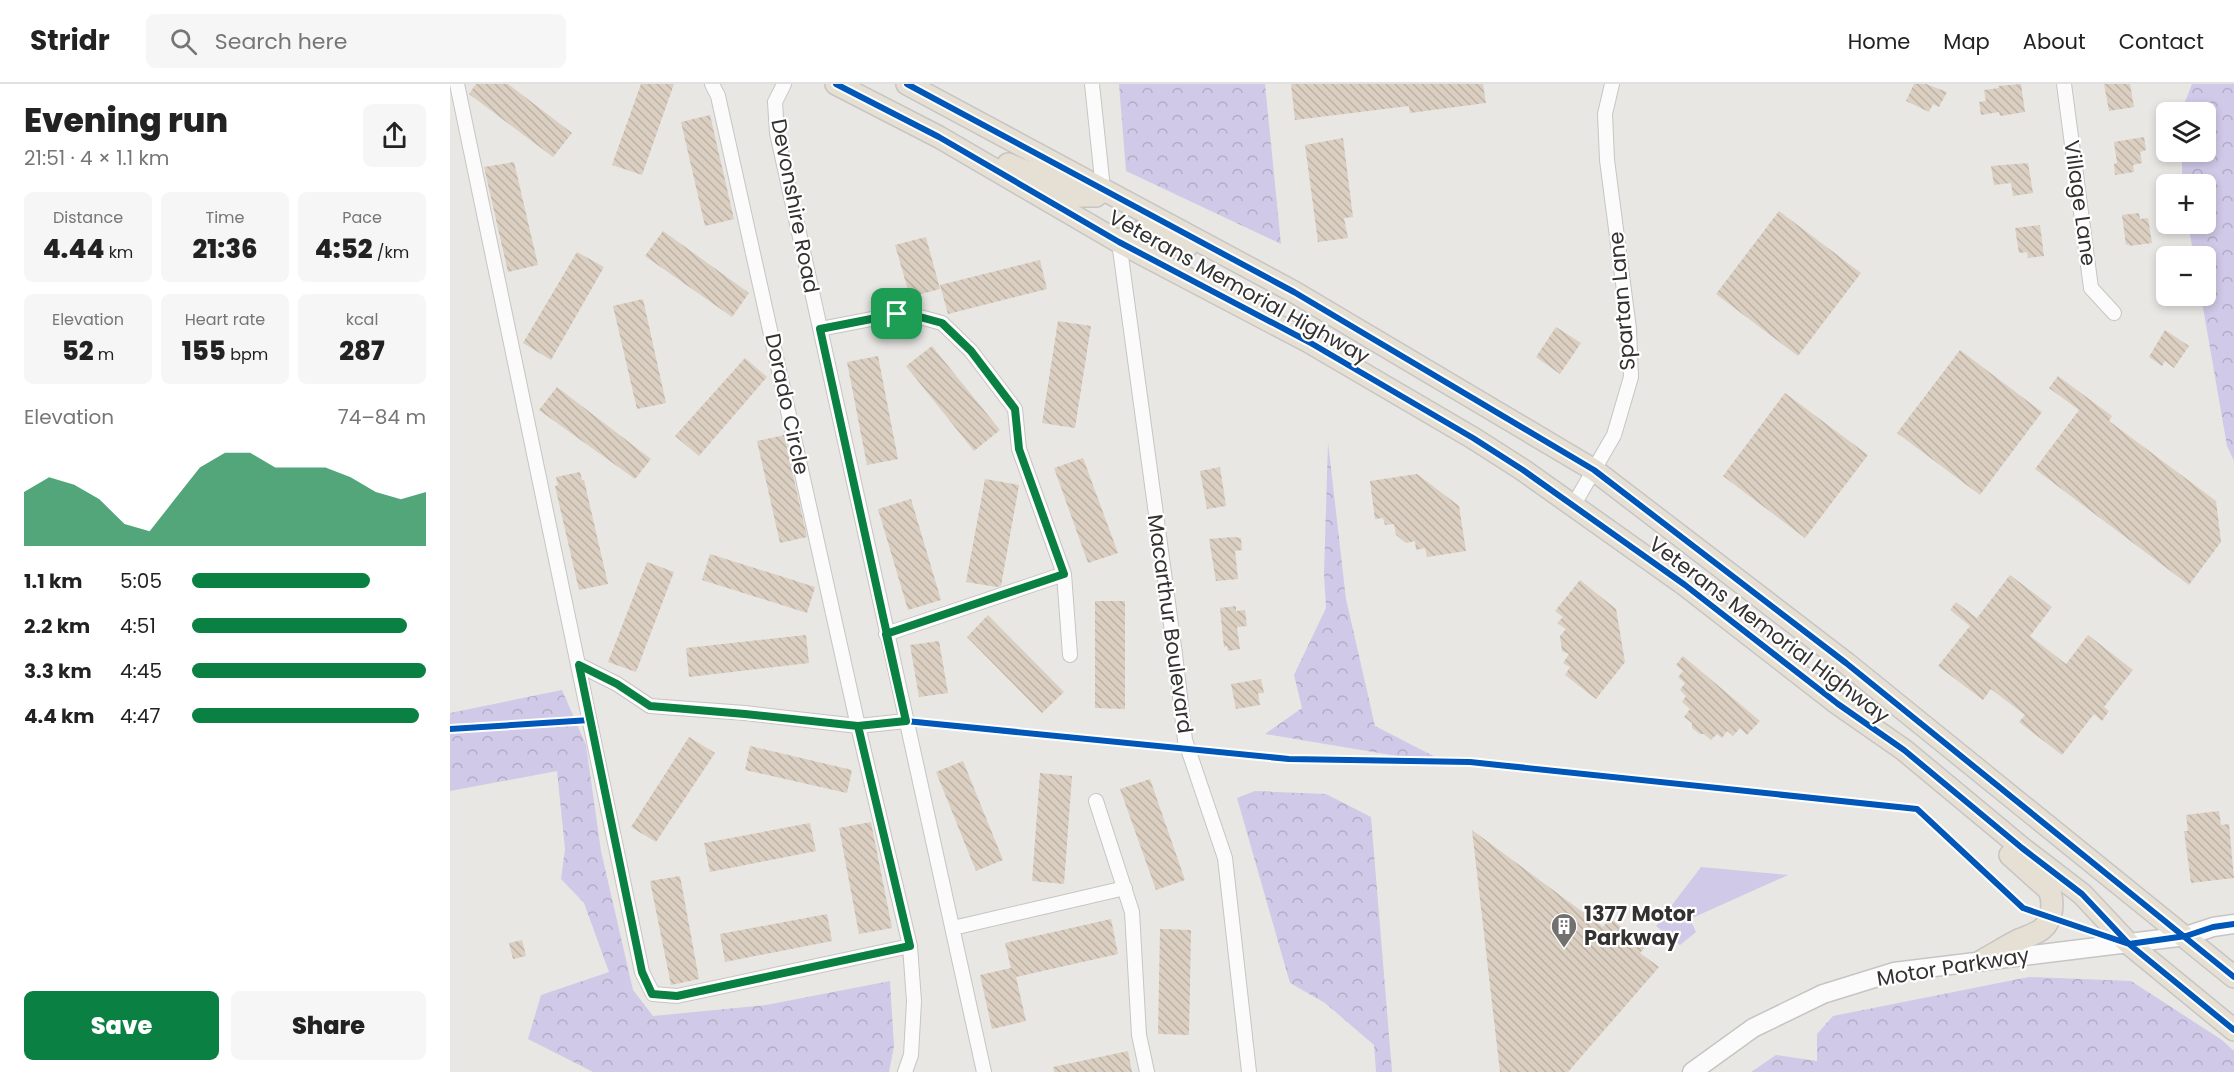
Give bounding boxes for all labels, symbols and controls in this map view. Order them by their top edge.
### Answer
search box [146,14,566,68]
text: Stridr [30,21,110,60]
icon: search [167,25,200,58]
text: Search here [215,26,347,57]
text: Home [1848,27,1910,56]
text: Map [1943,27,1990,56]
text: About [2023,27,2086,56]
text: Contact [2119,27,2204,56]
text: Evening run [24,97,228,144]
map controls [2156,102,2216,306]
button: layers [2156,102,2216,162]
button: share [363,104,426,167]
street label: Devonshire Road [764,116,827,296]
street label: Village Lane [2057,138,2104,268]
text: 21:51 · 4 × 1.1 km [24,144,169,172]
button: + [2156,174,2216,234]
street label: Veterans Memorial Highway [1103,202,1375,371]
text: Distance [53,206,123,229]
text: Time [206,206,245,229]
text: Pace [342,206,382,229]
street label: Spartan Lane [1601,230,1642,372]
text: 4.44 [43,231,104,267]
text: 21:36 [192,231,258,267]
text: 4:52 [315,231,373,267]
text: km [104,241,133,264]
text: /km [373,241,409,264]
button: − [2156,246,2216,306]
pin [871,288,922,339]
icon: arrive [880,297,913,330]
text: Elevation [52,308,124,331]
text: Heart rate [185,308,265,331]
text: kcal [346,308,378,331]
street label: Dorado Circle [758,331,817,477]
text: 52 [62,333,94,369]
text: 155 [182,333,226,369]
text: 287 [339,333,385,369]
text: m [94,343,114,366]
text: bpm [226,343,268,366]
text: Elevation [24,403,114,431]
text: 74–84 m [338,403,426,431]
street label: Macarthur Boulevard [1141,513,1200,735]
street label: Veterans Memorial Highway [1643,529,1896,730]
text: 1.1 km [24,567,82,595]
text: 5:05 [120,567,162,595]
text: 2.2 km [24,612,90,640]
text: 4:51 [120,612,156,640]
text: 3.3 km [24,657,92,685]
text: 4:45 [120,657,162,685]
text: 4.4 km [24,702,95,730]
text: 4:47 [120,702,160,730]
place label: 1377 Motor Parkway [1584,899,1695,952]
building icon: 1377 Motor Parkway [1549,911,1579,949]
street label: Motor Parkway [1874,940,2032,993]
button: Save [24,991,219,1060]
button: Share [231,991,426,1060]

